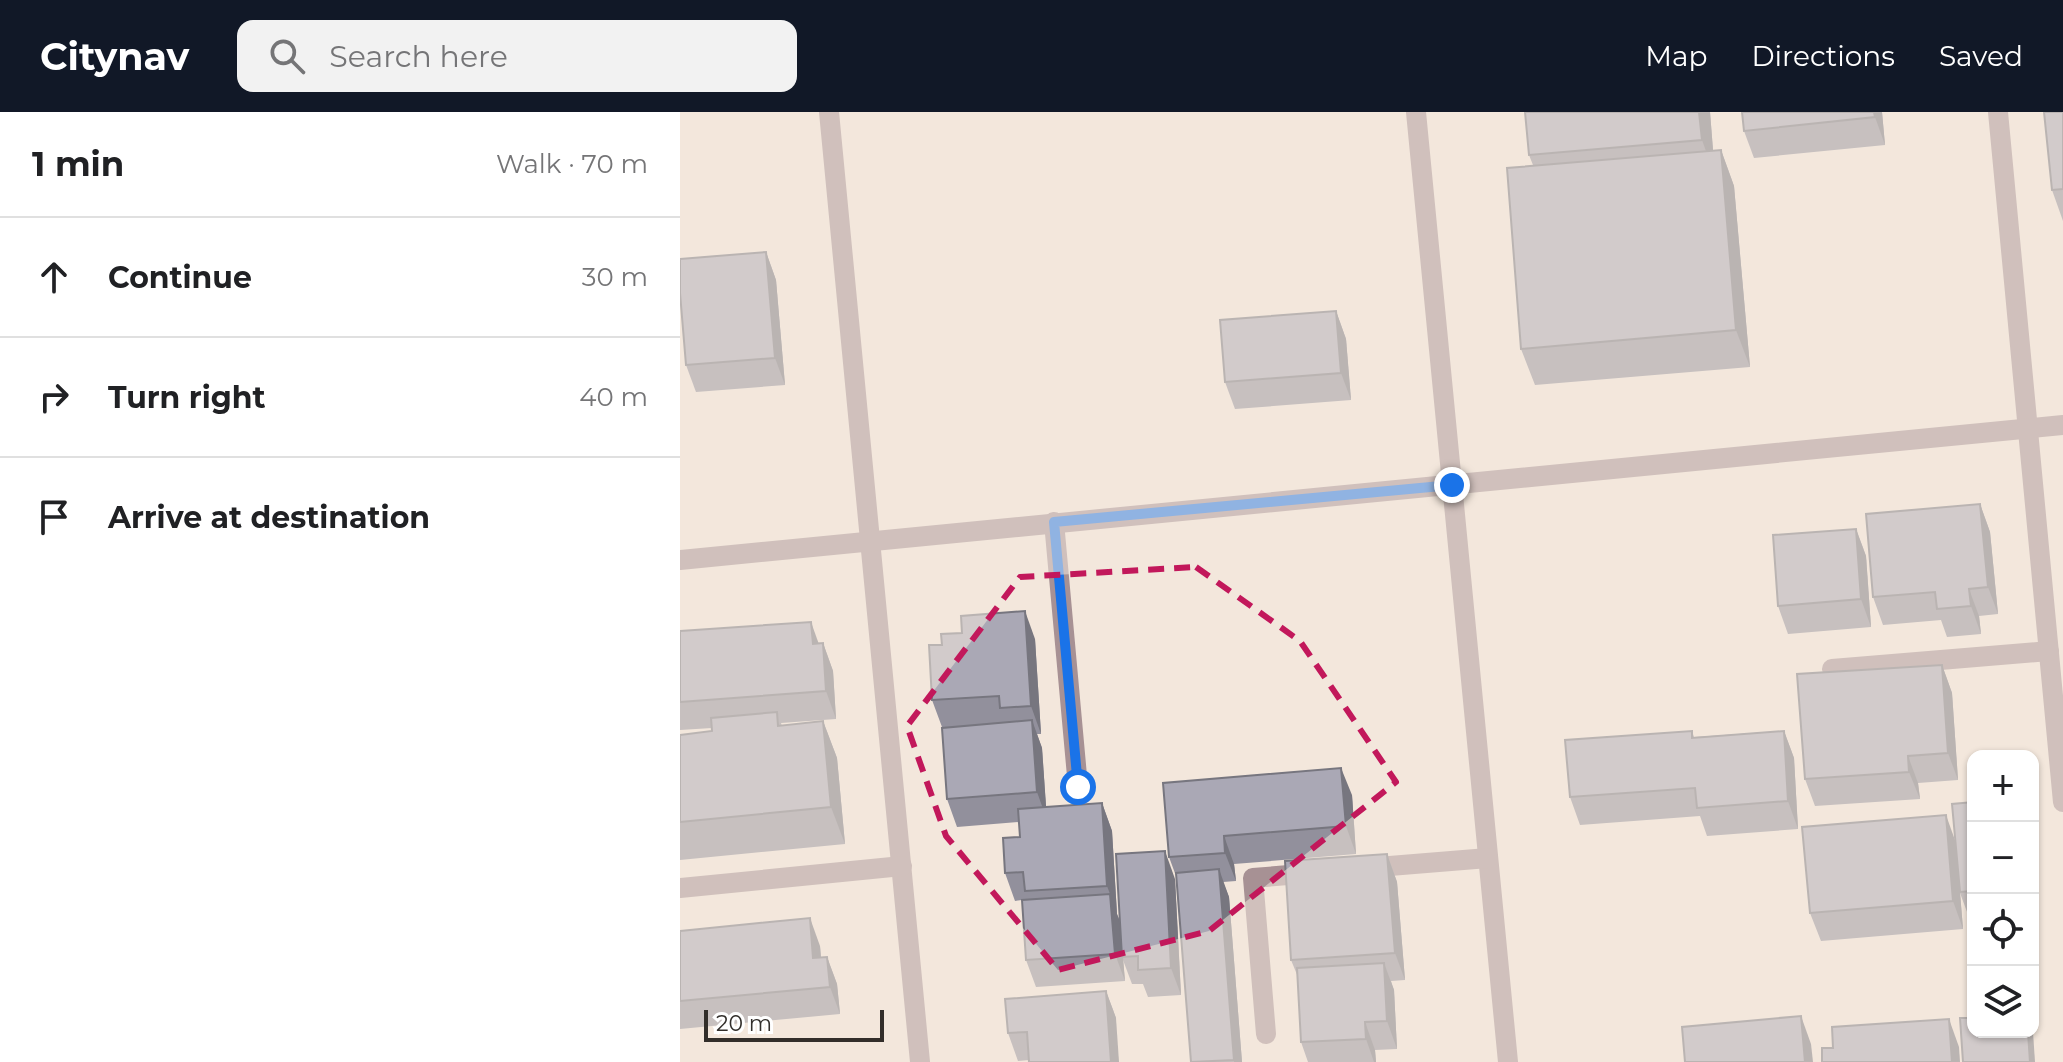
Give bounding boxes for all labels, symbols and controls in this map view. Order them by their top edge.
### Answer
search box [237,20,797,92]
text: Citynav [40,33,189,80]
icon: search [265,34,309,78]
text: Search here [329,38,508,75]
text: Map [1645,39,1707,73]
text: Directions [1751,39,1895,73]
text: Saved [1939,39,2023,73]
text: 1 min [32,143,124,185]
text: Walk · 70 m [496,148,648,180]
icon: ahead [32,255,76,299]
text: Continue [108,259,252,296]
text: 30 m [582,261,648,293]
icon: right [32,375,76,419]
text: Turn right [108,379,265,416]
text: 40 m [579,381,648,413]
route end [1434,467,1470,503]
icon: arrive [32,495,76,539]
text: Arrive at destination [108,499,430,536]
map controls [1967,750,2039,1038]
button: + [1967,750,2039,822]
route start [1060,769,1096,805]
button: − [1967,822,2039,894]
button: locate [1967,894,2039,966]
button: layers [1967,966,2039,1038]
scale bar [704,1006,884,1042]
text: 20 m [716,1010,772,1037]

